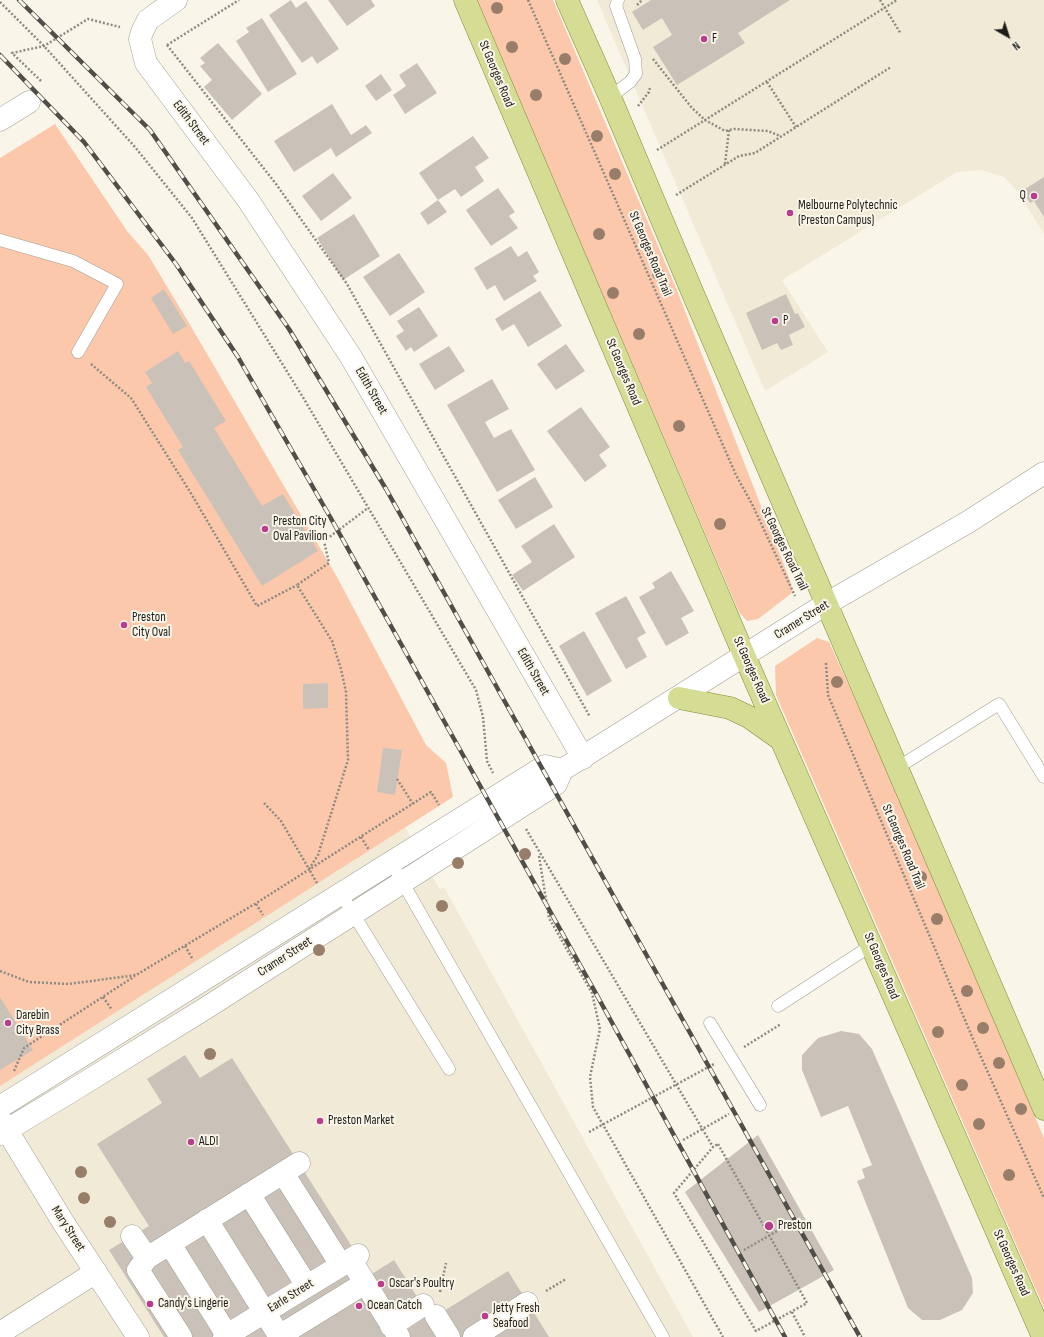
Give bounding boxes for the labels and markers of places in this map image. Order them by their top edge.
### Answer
place label: F [712,31,717,47]
marker: F [699,34,709,44]
place label: Q [1020,188,1026,204]
marker: Q [1029,191,1039,201]
place label: Melbourne Polytechnic (Preston Campus) [798,198,898,229]
marker: Melbourne Polytechnic (Preston Campus) [785,208,795,218]
place label: P [783,313,788,329]
marker: P [770,316,780,326]
place label: Preston City Oval Pavilion [273,514,327,545]
marker: Preston City Oval Pavilion [260,524,270,534]
place label: Preston City Oval [132,610,170,641]
marker: Preston City Oval [119,620,129,630]
place label: Darebin City Brass [16,1008,59,1039]
marker: Darebin City Brass [3,1018,13,1028]
place label: Preston Market [328,1113,394,1129]
marker: Preston Market [315,1116,325,1126]
place label: ALDI [199,1134,218,1150]
marker: ALDI [186,1137,196,1147]
place label: Preston [778,1218,812,1234]
marker: Preston [763,1220,775,1232]
place label: Oscar's Poultry [389,1276,454,1292]
marker: Oscar's Poultry [376,1279,386,1289]
place label: Candy's Lingerie [158,1296,228,1312]
place label: Ocean Catch [367,1298,422,1314]
marker: Candy's Lingerie [145,1299,155,1309]
marker: Ocean Catch [354,1301,364,1311]
place label: Jetty Fresh Seafood [493,1301,540,1332]
marker: Jetty Fresh Seafood [480,1311,490,1321]

